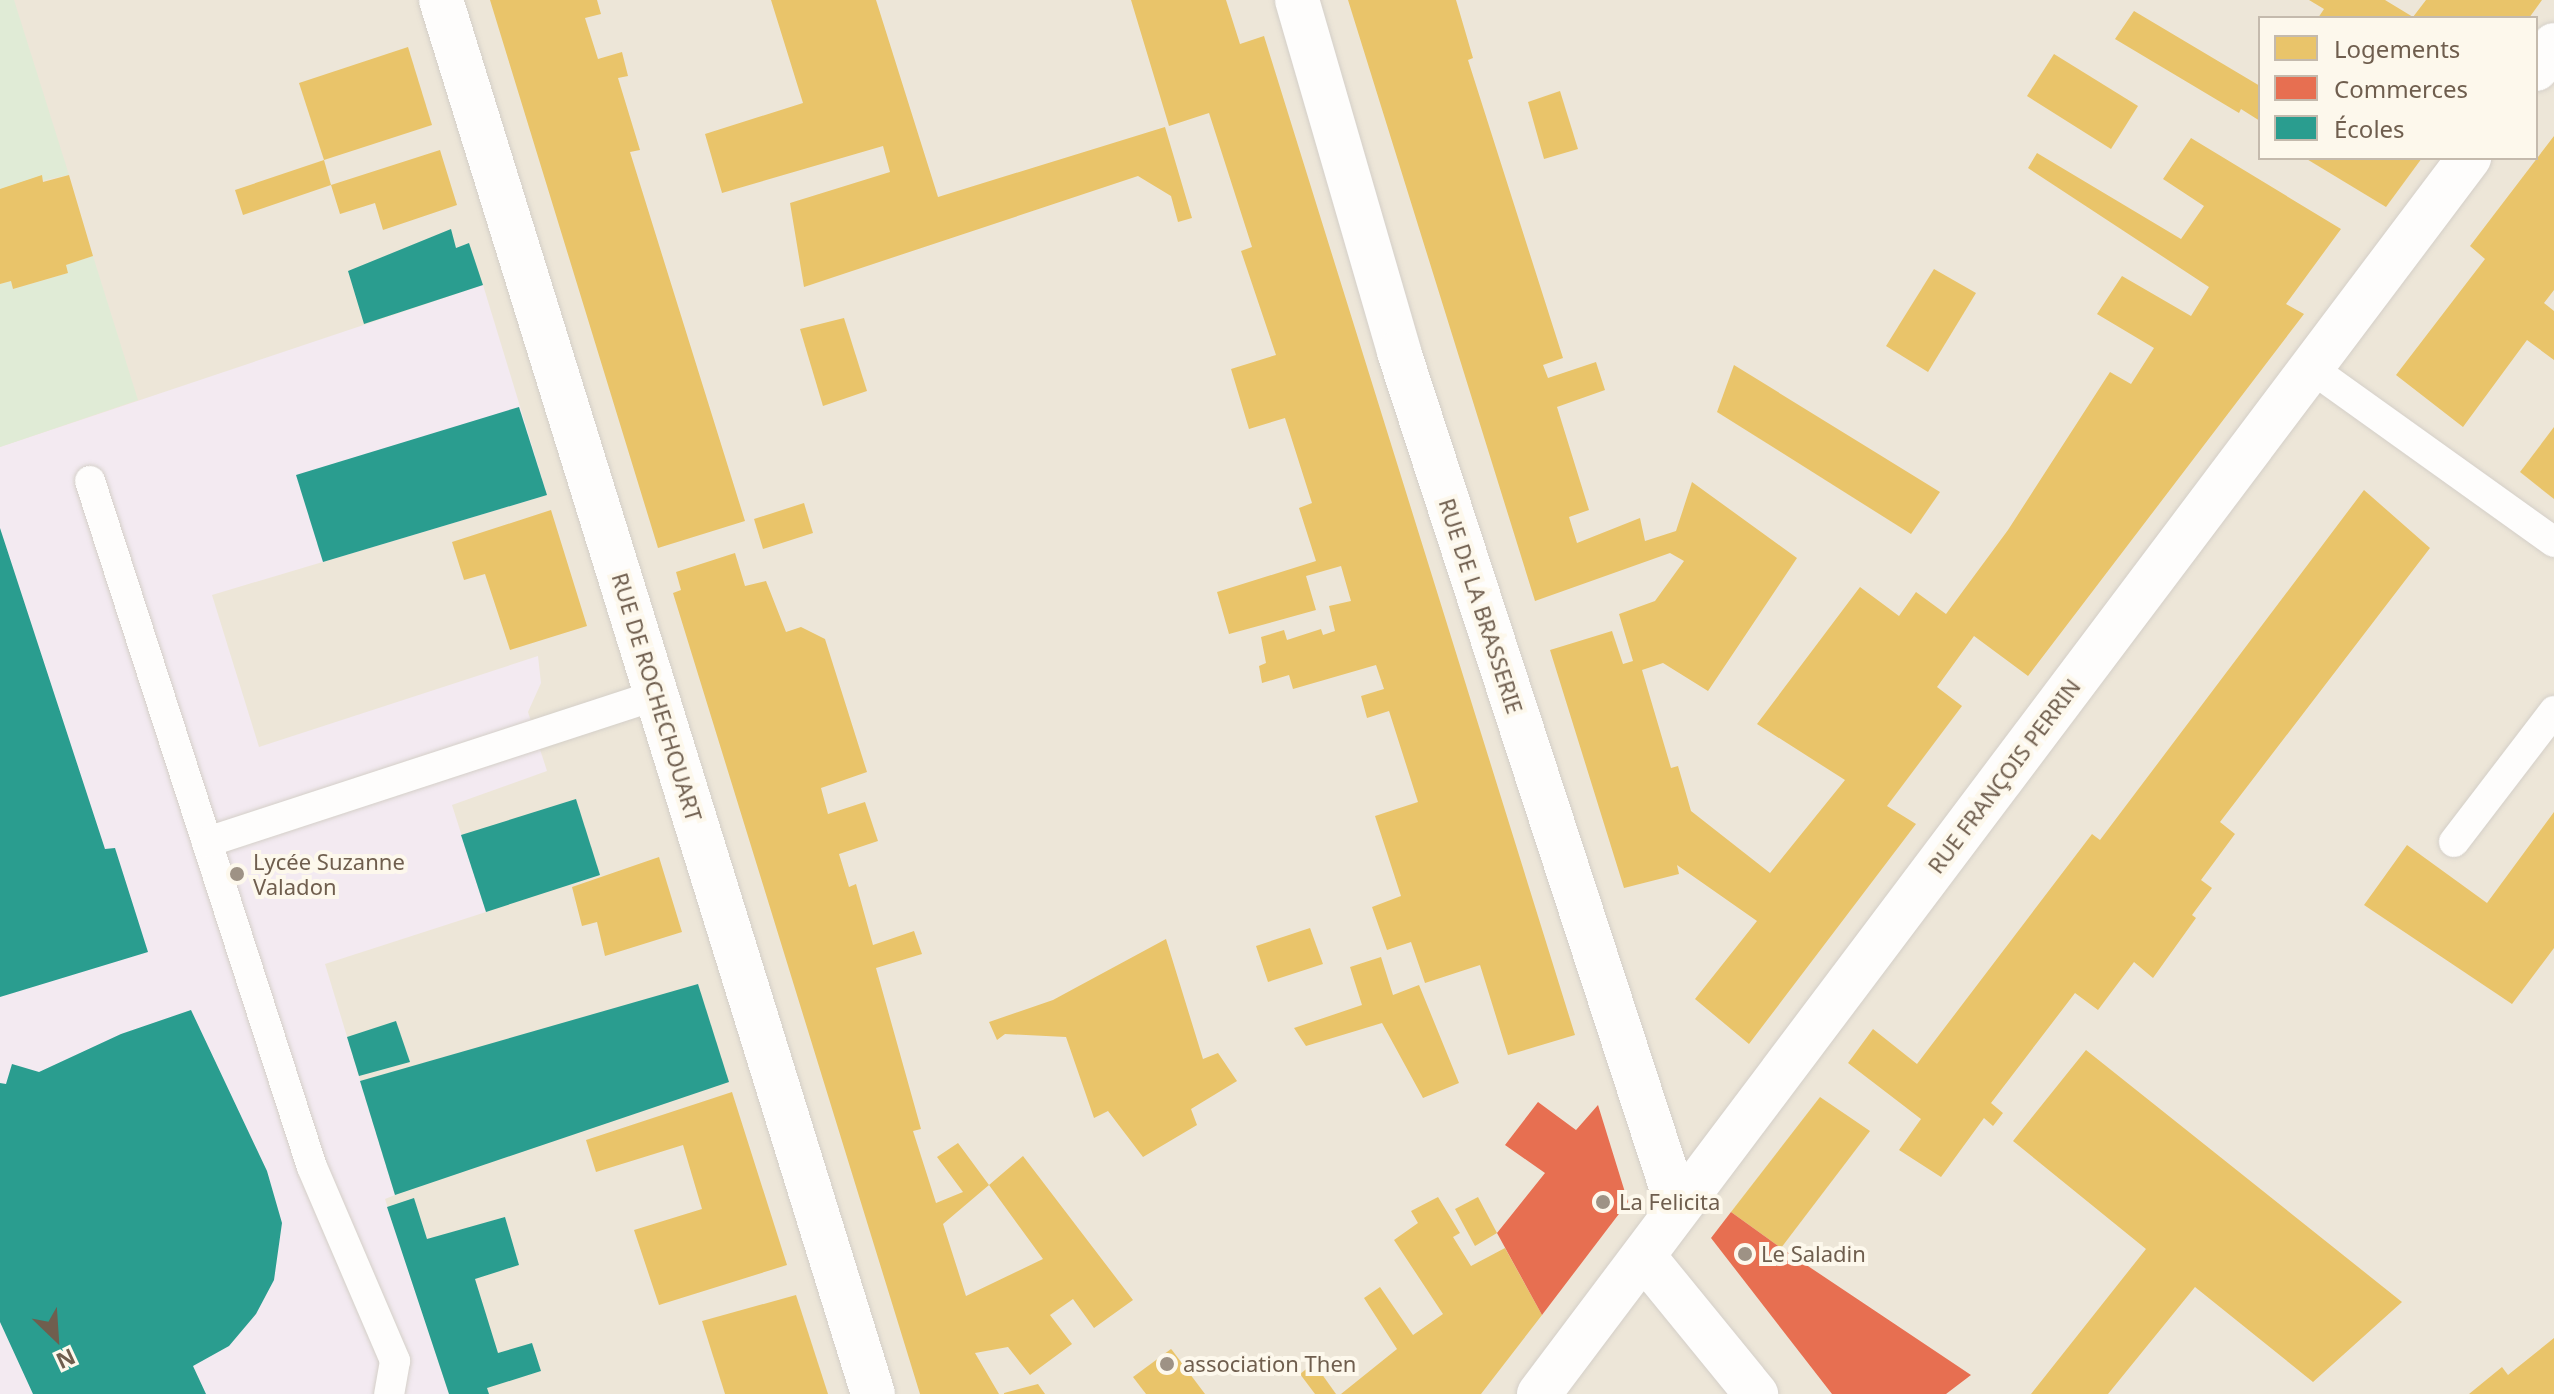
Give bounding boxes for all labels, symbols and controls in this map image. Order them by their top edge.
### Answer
legend [2258,16,2538,160]
text: Logements [2334,32,2460,65]
text: Commerces [2334,72,2468,105]
text: Écoles [2334,112,2405,145]
street label: RUE DE LA BRASSERIE [1434,495,1528,717]
street label: RUE DE ROCHECHOUART [607,570,707,824]
street label: RUE FRANÇOIS PERRIN [1922,674,2086,878]
place label: Lycée Suzanne Valadon [253,848,405,900]
marker: Lycée Suzanne Valadon [228,865,246,883]
place label: La Felicita [1619,1189,1720,1215]
marker: La Felicita [1594,1193,1612,1211]
place label: Le Saladin [1761,1241,1866,1267]
marker: Le Saladin [1736,1245,1754,1263]
north arrow [16,1298,96,1378]
text: N [52,1342,81,1377]
place label: association Then [1183,1351,1356,1377]
marker: association Then [1158,1355,1176,1373]

